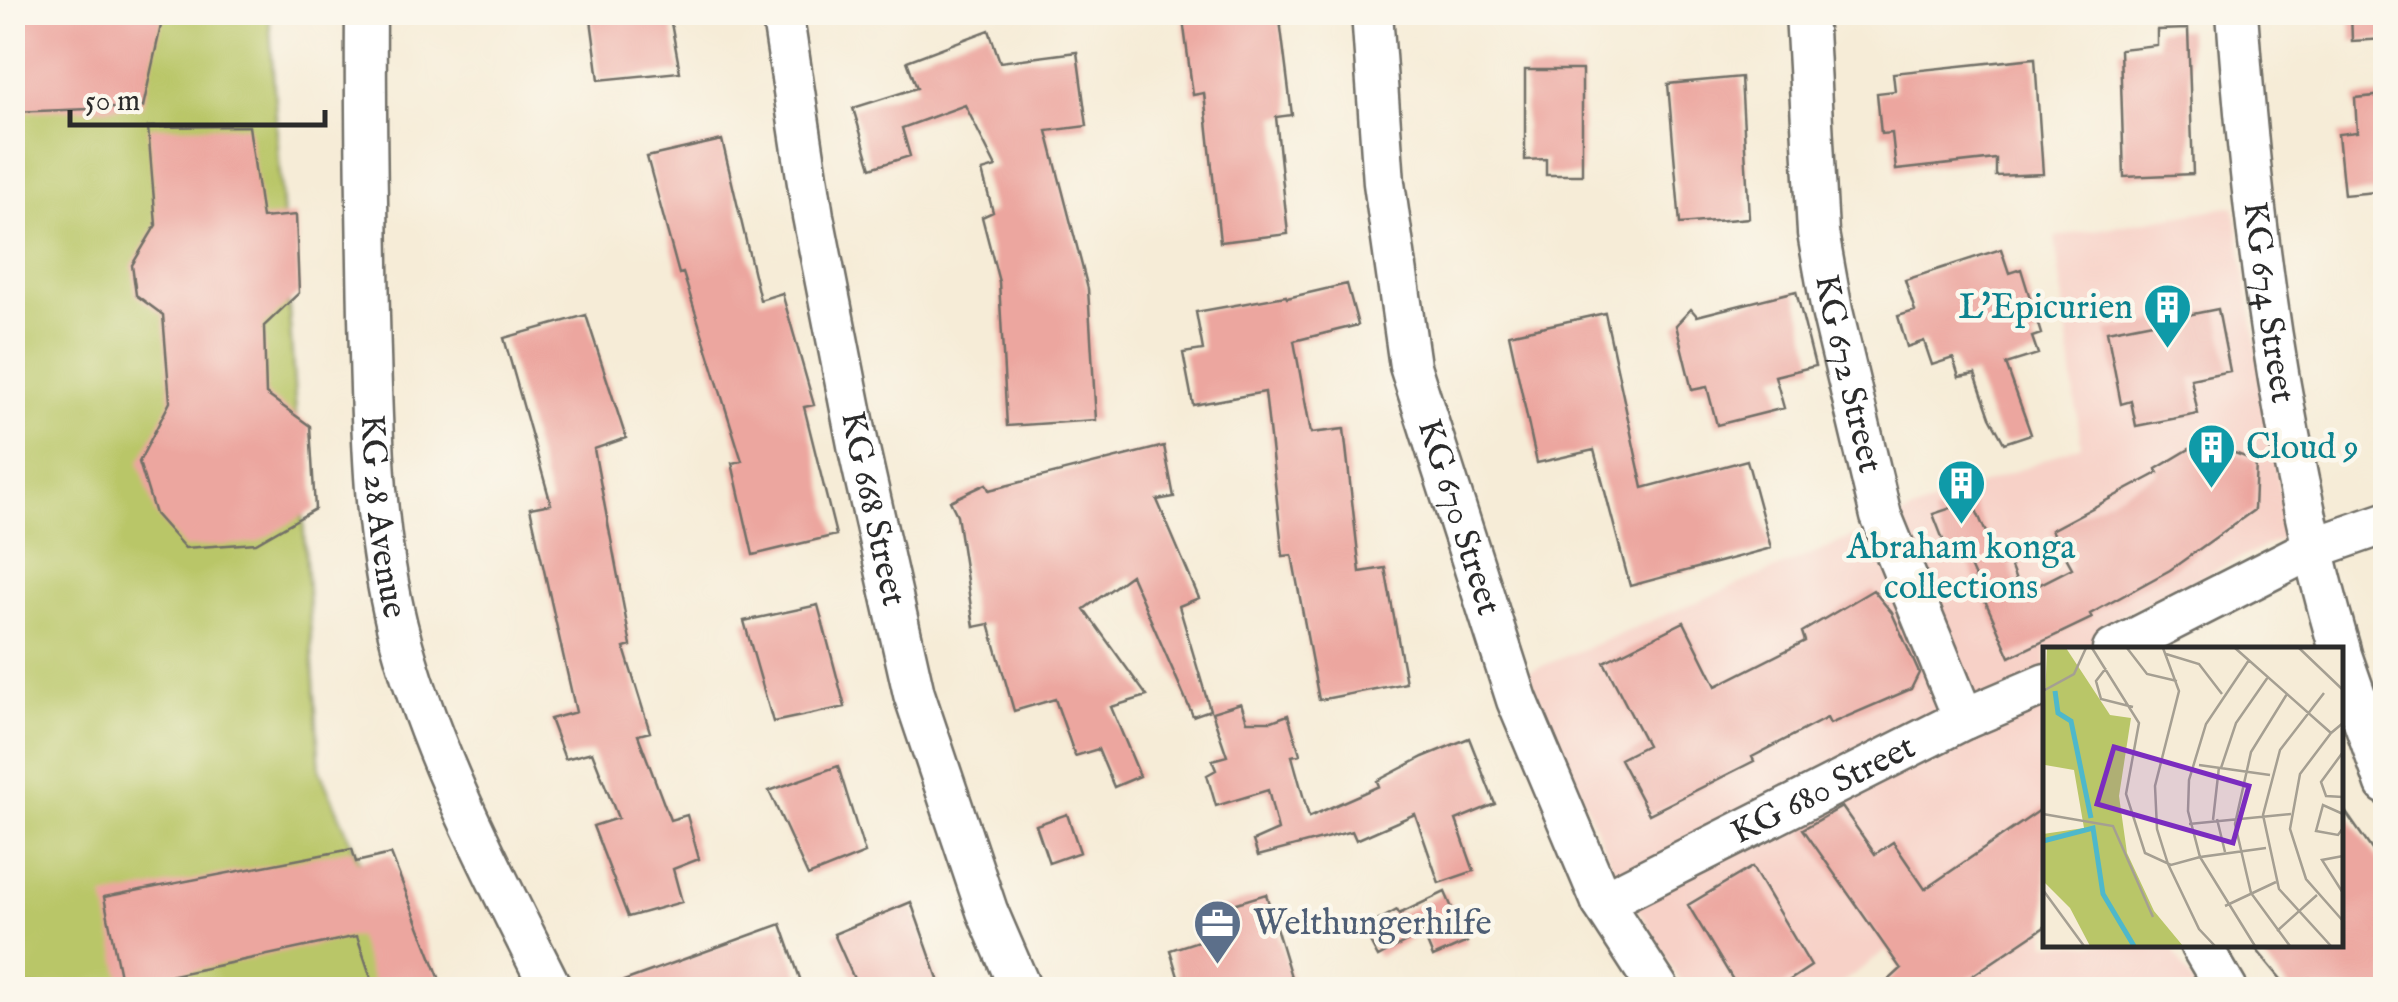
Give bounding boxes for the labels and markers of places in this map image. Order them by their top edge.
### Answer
building icon: L'Epicurien [2142,282,2194,350]
place label: L'Epicurien [1959,286,2133,331]
building icon: Cloud 9 [2185,422,2237,490]
place label: Cloud 9 [2246,426,2359,471]
building icon: Abraham konga collections [1935,458,1987,526]
place label: Abraham konga collections [1846,526,2076,611]
office icon: Welthungerhilfe [1192,898,1244,966]
place label: Welthungerhilfe [1253,902,1492,947]

